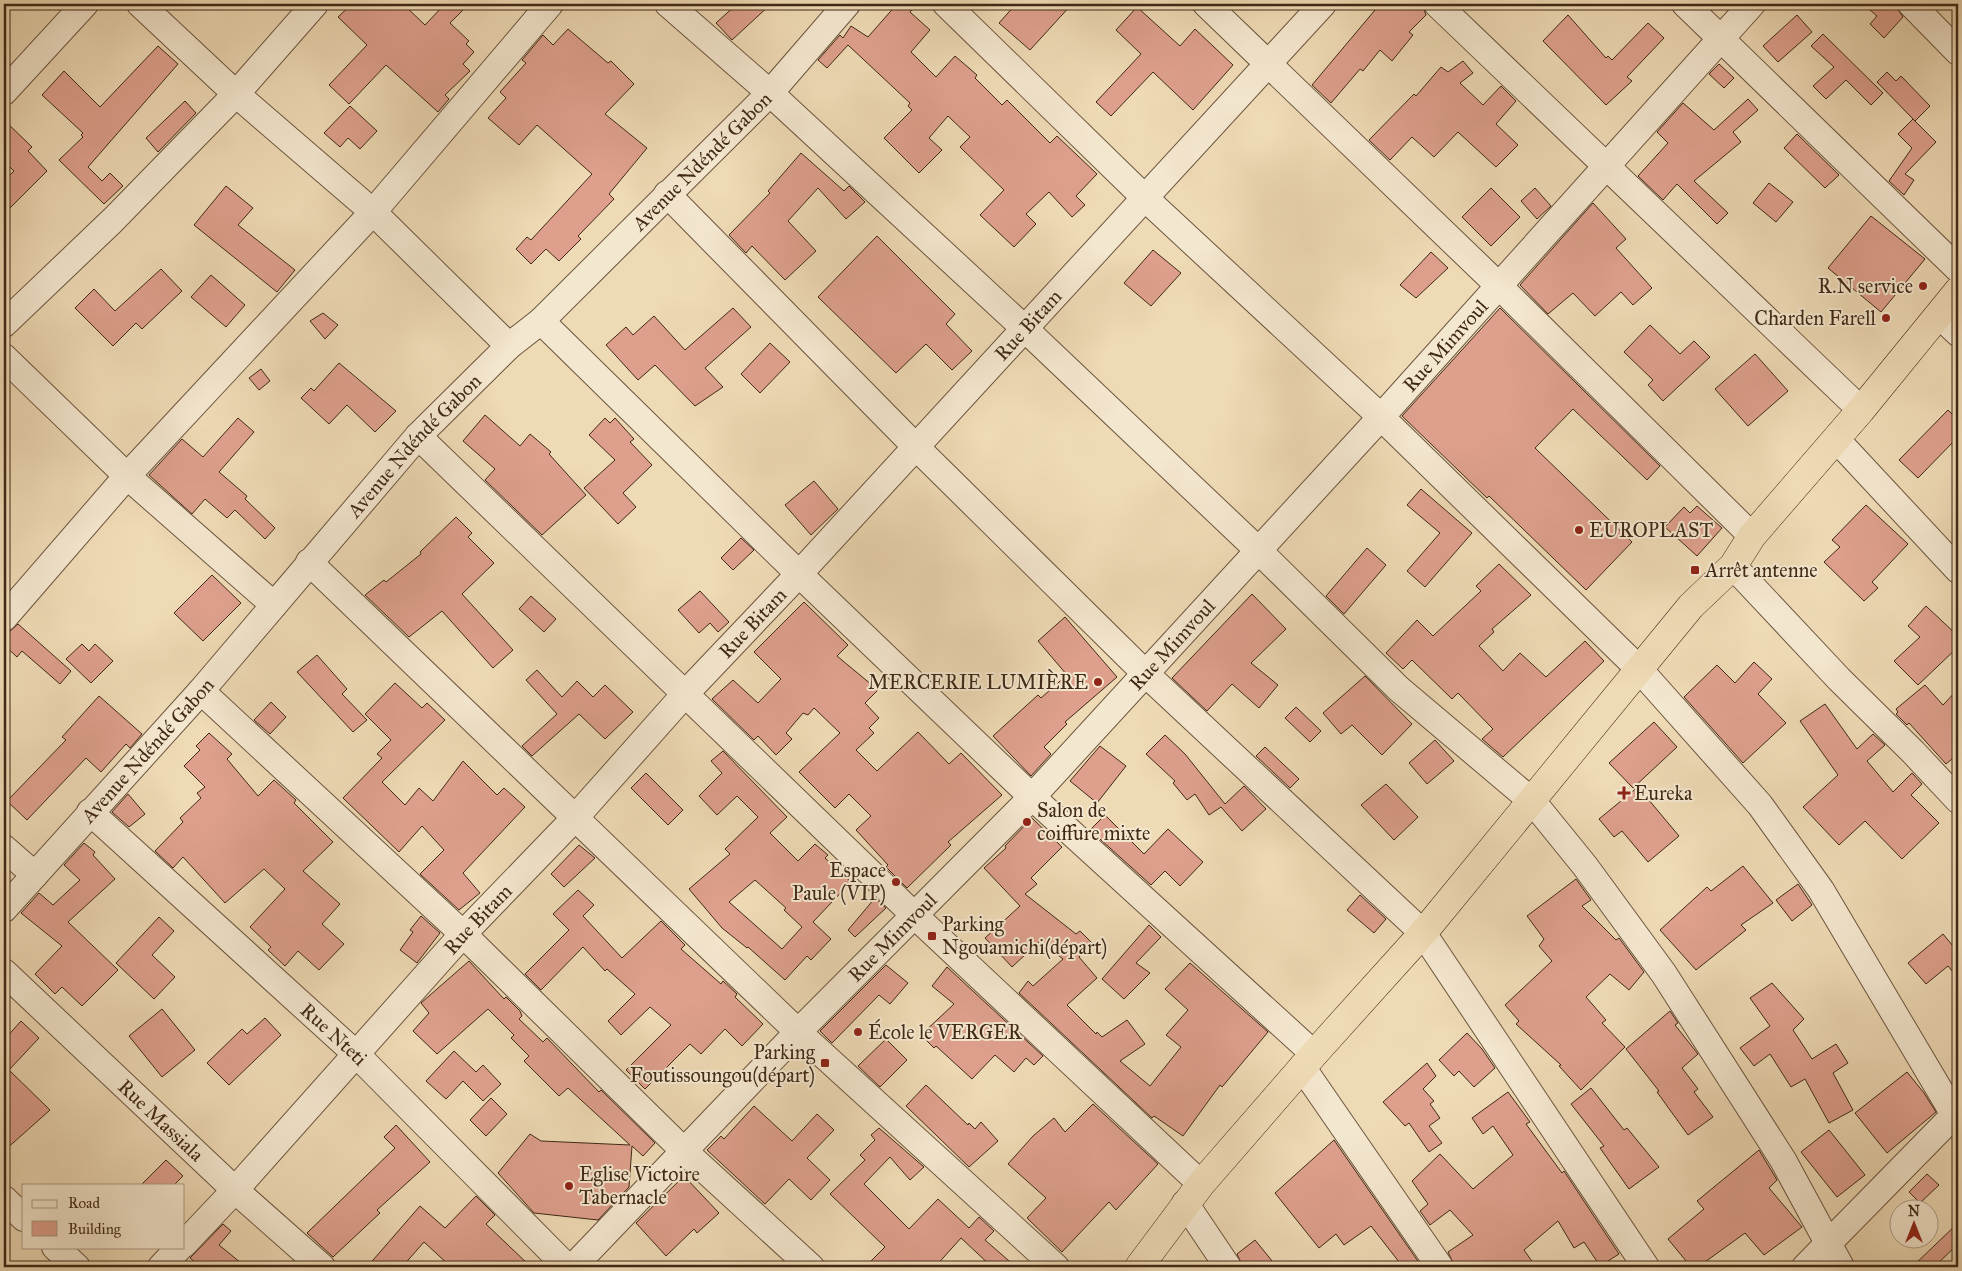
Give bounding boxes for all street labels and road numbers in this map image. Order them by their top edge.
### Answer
street label: Avenue Ndéndé Gabon [626,86,776,236]
street label: Rue Bitam [989,284,1067,365]
street label: Rue Mimvoul [1398,294,1493,397]
street label: Avenue Ndéndé Gabon [341,368,486,523]
street label: Rue Bitam [713,583,792,663]
street label: Rue Mimvoul [1124,593,1220,695]
street label: Avenue Ndéndé Gabon [75,673,219,828]
street label: Rue Bitam [439,879,517,959]
street label: Rue Mimvoul [843,887,942,987]
street label: Rue Nteti [296,998,373,1071]
street label: Rue Massiala [113,1074,209,1167]

